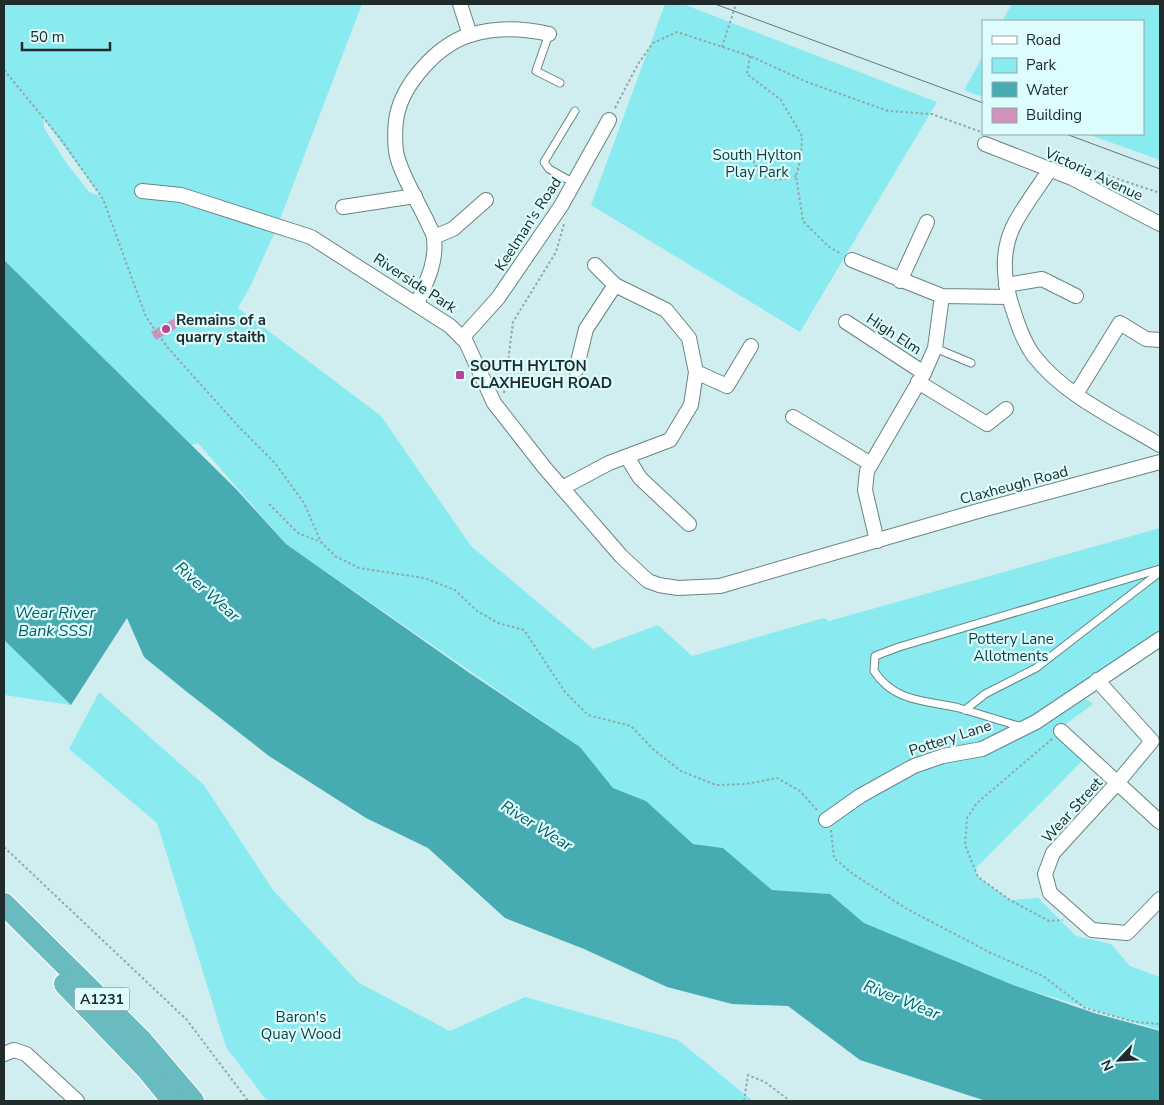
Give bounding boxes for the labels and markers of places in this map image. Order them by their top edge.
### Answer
place label: Remains of a quarry staith [176,310,266,347]
marker: Remains of a quarry staith [160,323,172,335]
place label: SOUTH HYLTON CLAXHEUGH ROAD [470,356,612,393]
marker: SOUTH HYLTON CLAXHEUGH ROAD [454,369,466,381]

